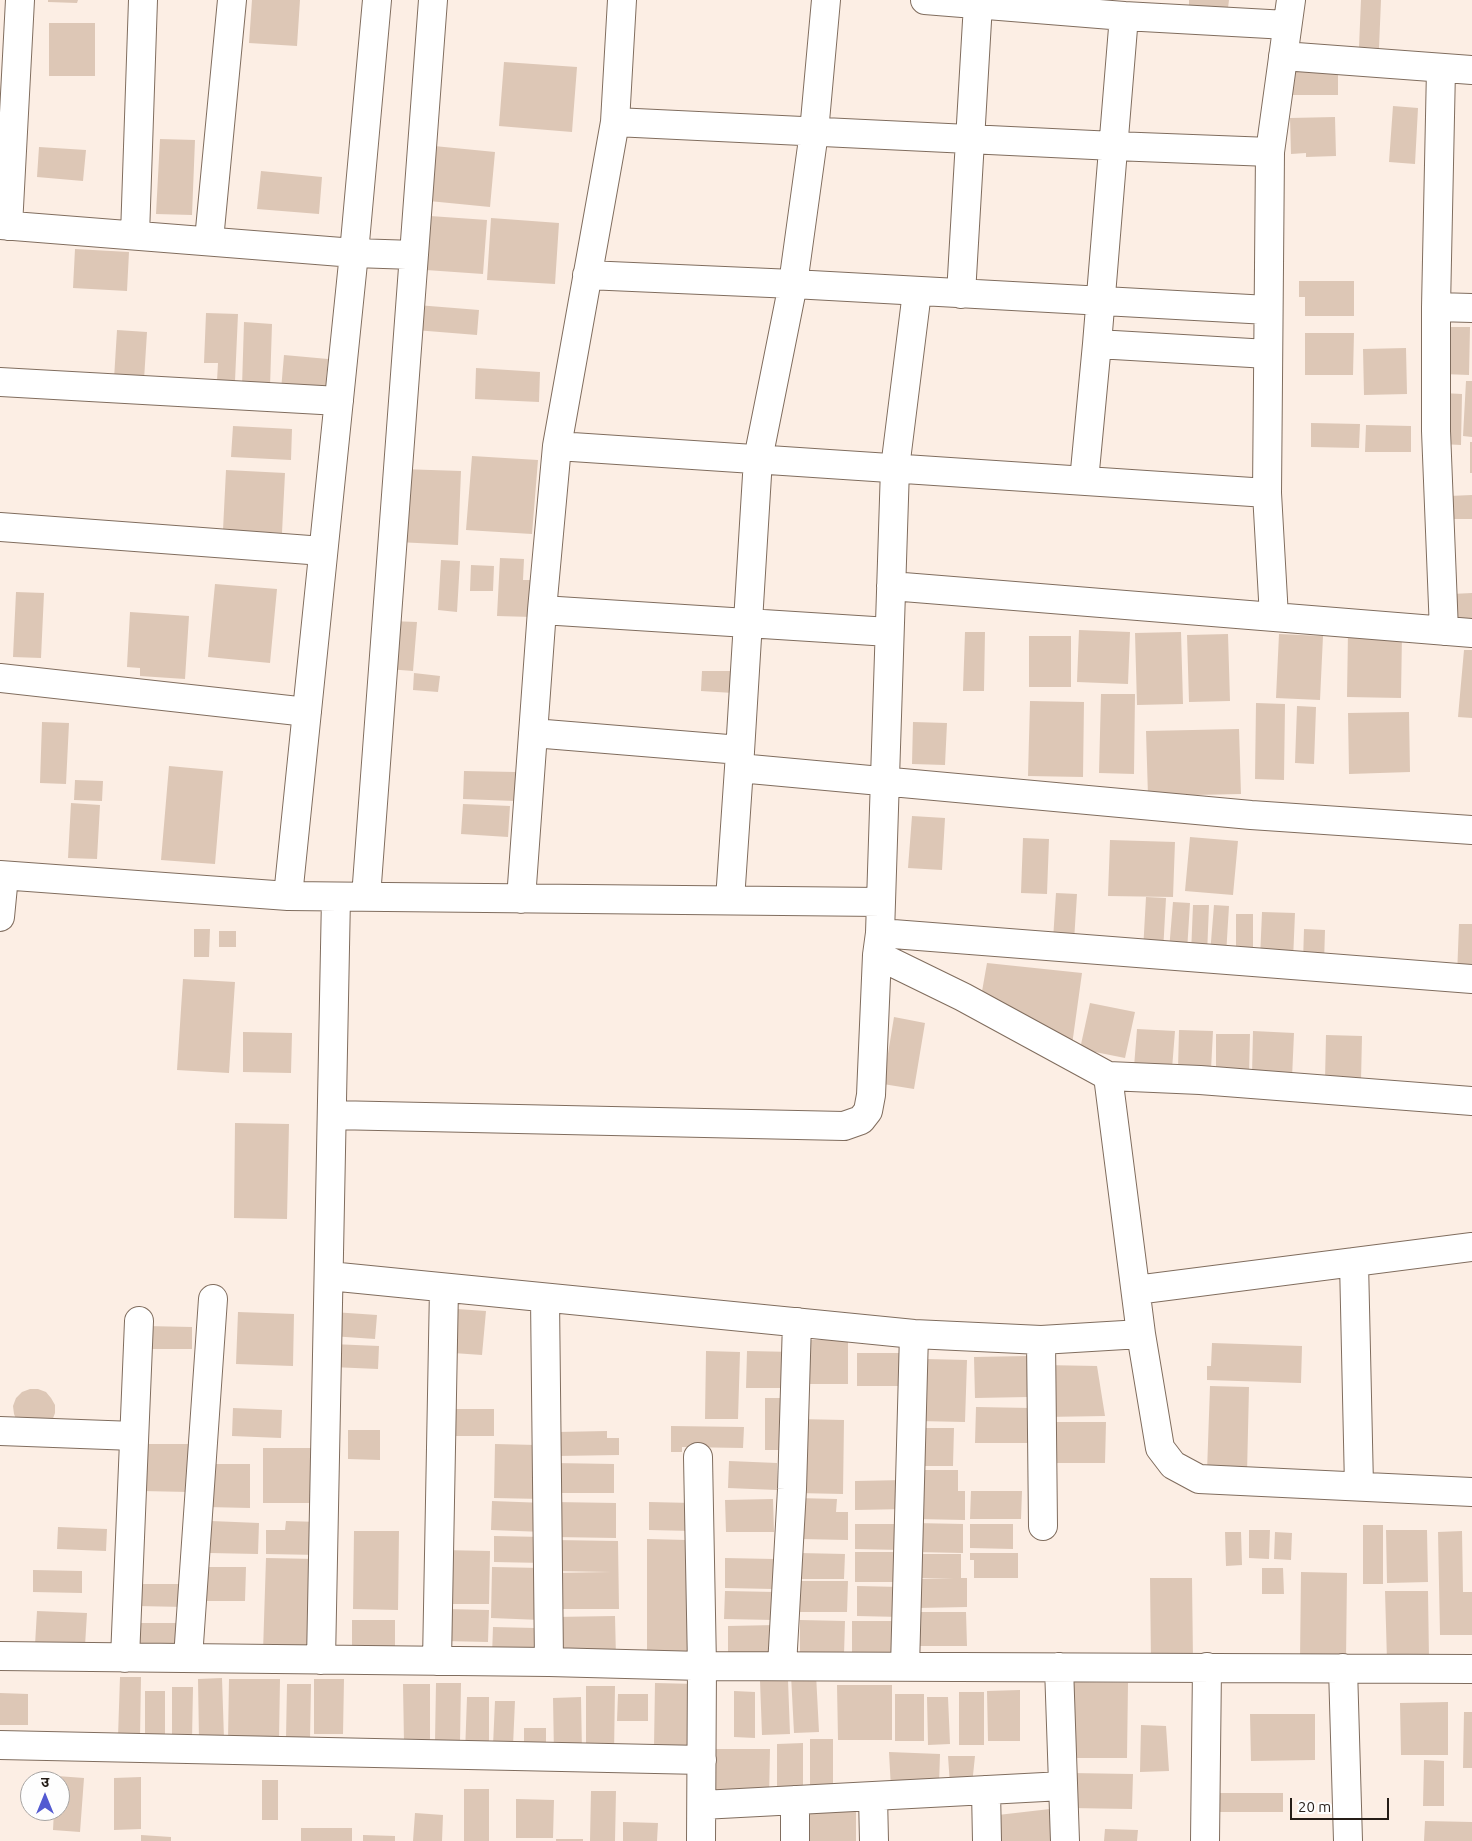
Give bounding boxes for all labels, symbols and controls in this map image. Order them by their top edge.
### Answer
north arrow [20,1771,70,1821]
text: उ [41,1774,49,1790]
scale bar [1292,1788,1391,1820]
text: 20 m [1298,1798,1331,1815]

